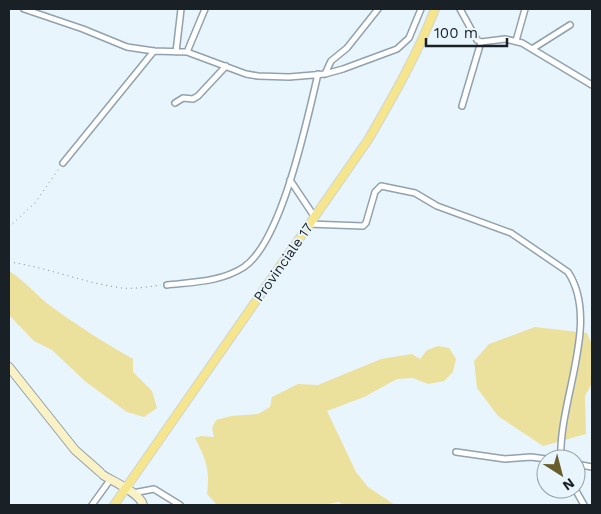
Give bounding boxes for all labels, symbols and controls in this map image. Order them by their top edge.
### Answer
scale bar [426,15,507,47]
text: 100 m [434,24,478,42]
street label: Provinciale 17 [250,220,316,304]
north arrow [536,449,586,499]
text: N [560,475,578,494]

